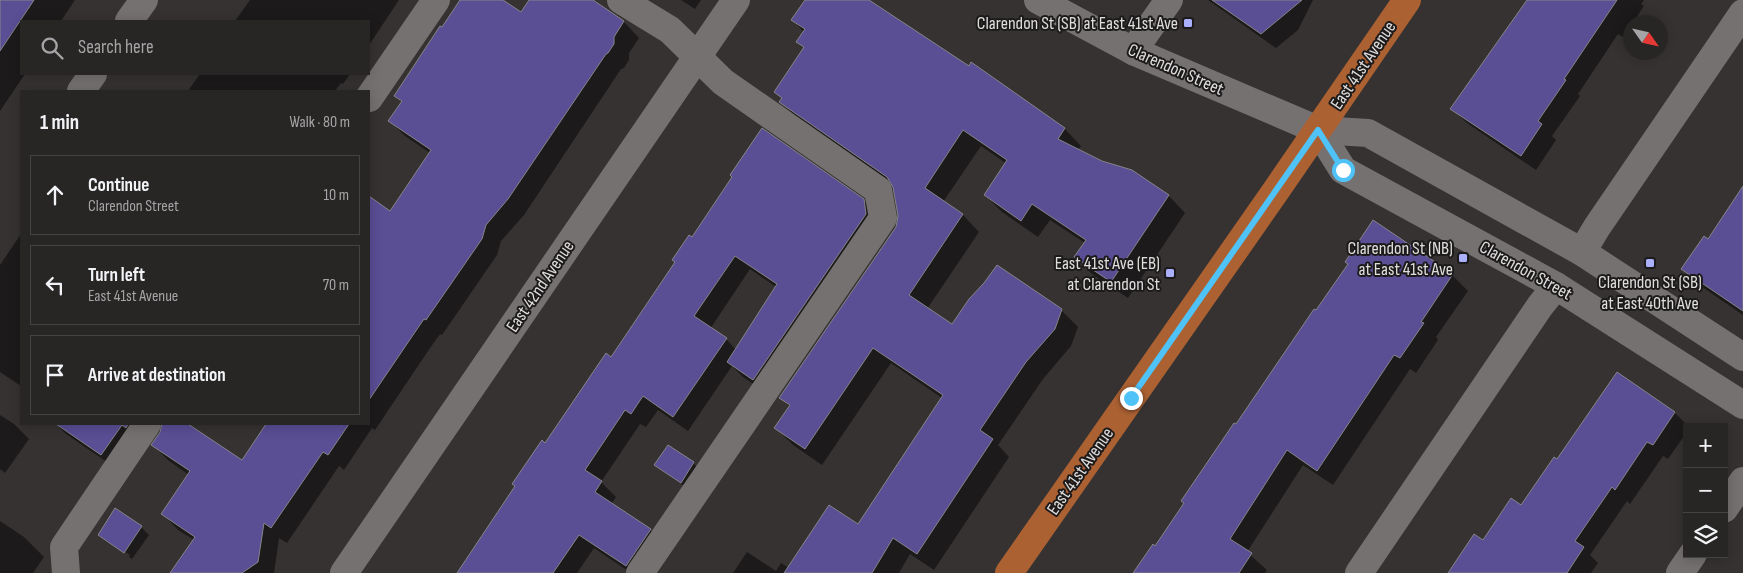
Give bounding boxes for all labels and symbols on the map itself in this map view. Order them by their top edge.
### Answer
place label: Clarendon St (SB) at East 41st Ave [977,13,1178,34]
north arrow [1623,15,1668,60]
marker: Clarendon St (SB) at East 41st Ave [1182,17,1194,29]
street label: East 41st Avenue [1326,17,1401,113]
street label: Clarendon Street [1125,39,1227,100]
route start [1332,159,1355,182]
street label: East 42nd Avenue [502,236,579,336]
street label: Clarendon Street [1476,236,1576,305]
place label: Clarendon St (NB) at East 41st Ave [1348,238,1453,280]
marker: Clarendon St (NB) at East 41st Ave [1457,252,1469,264]
place label: East 41st Ave (EB) at Clarendon St [1055,253,1161,295]
marker: Clarendon St (SB) at East 40th Ave [1644,257,1656,269]
marker: East 41st Ave (EB) at Clarendon St [1164,267,1176,279]
place label: Clarendon St (SB) at East 40th Ave [1598,272,1702,314]
route end [1120,387,1143,410]
street label: East 41st Avenue [1043,424,1118,519]

